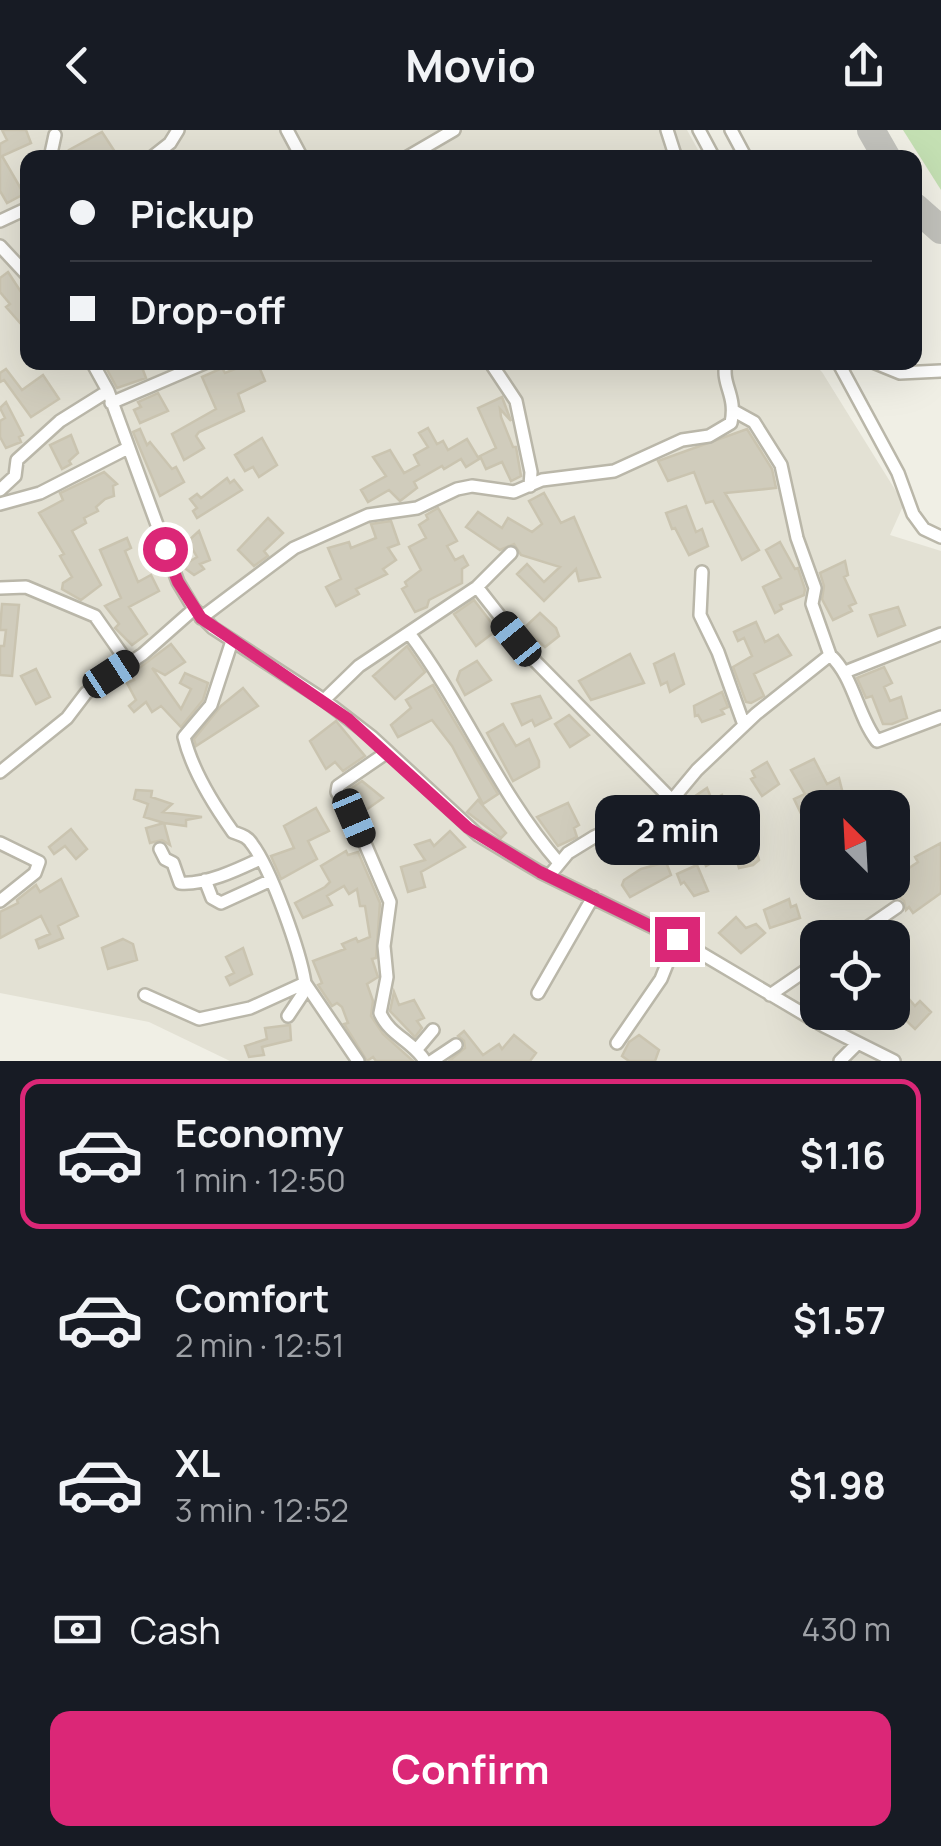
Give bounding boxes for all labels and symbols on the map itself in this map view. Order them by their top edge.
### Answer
route start [143,527,188,572]
car [485,606,547,672]
car [78,645,144,703]
car [328,785,380,851]
north arrow [800,790,910,900]
callout: 2 min [594,794,760,864]
route end [655,917,700,962]

